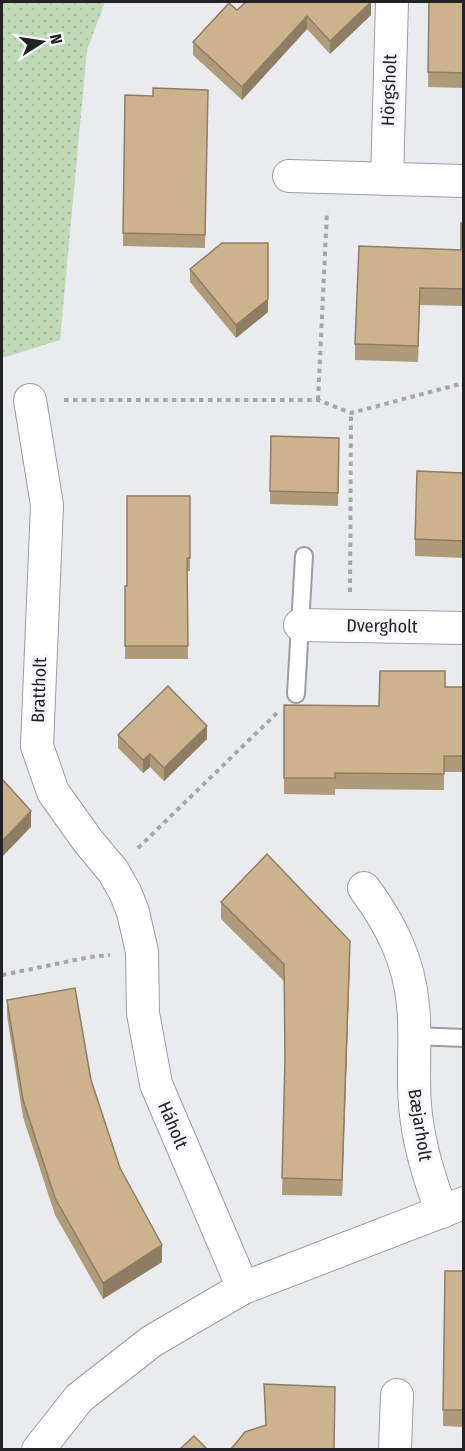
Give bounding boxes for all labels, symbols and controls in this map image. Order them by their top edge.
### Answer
north arrow [12,12,72,72]
text: N [46,32,66,46]
street label: Hörgsholt [377,54,401,126]
street label: Dvergholt [346,614,418,638]
street label: Brattholt [27,657,51,723]
street label: Bæjarholt [403,1087,437,1163]
street label: Háholt [153,1098,193,1152]

